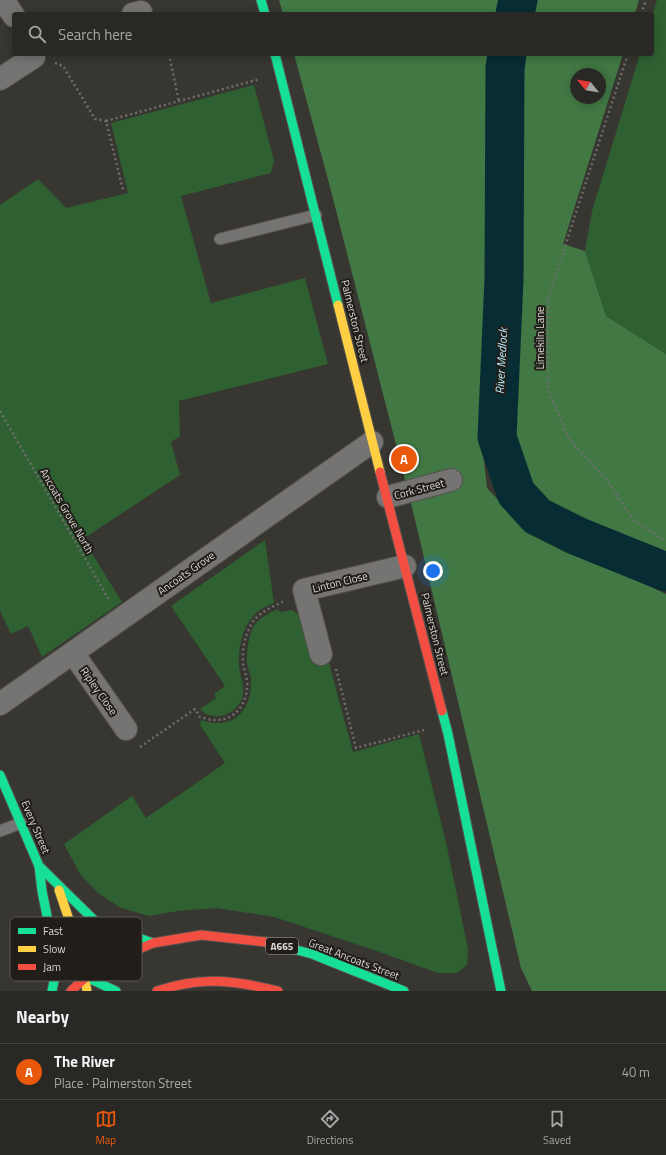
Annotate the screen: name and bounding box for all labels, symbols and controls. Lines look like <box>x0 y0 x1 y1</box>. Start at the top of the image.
search box <box>12 12 654 56</box>
icon: search <box>26 23 48 45</box>
text: Search here <box>58 23 132 46</box>
north arrow <box>570 68 606 104</box>
street label: Palmerston Street <box>337 278 373 364</box>
street label: Limekiln Lane <box>532 306 548 370</box>
water label: River Medlock <box>490 326 512 394</box>
pin: A <box>391 444 417 474</box>
street label: Ancoats Grove North <box>36 465 98 557</box>
street label: Cork Street <box>392 475 446 503</box>
street label: Ancoats Grove <box>154 547 218 599</box>
your location <box>423 561 443 581</box>
street label: Linton Close <box>311 567 370 597</box>
street label: Palmerston Street <box>417 591 453 677</box>
street label: Ripley Close <box>76 664 122 719</box>
street label: Every Street <box>18 798 54 856</box>
legend <box>10 917 142 981</box>
text: Fast <box>43 923 63 939</box>
street label: Great Ancoats Street <box>306 934 402 984</box>
road number: A665 <box>266 938 298 954</box>
text: Slow <box>43 941 66 957</box>
text: Jam <box>43 959 61 975</box>
text: Nearby <box>16 1004 69 1030</box>
text: The River <box>54 1050 115 1073</box>
text: A <box>25 1062 33 1082</box>
text: 40 m <box>622 1062 650 1082</box>
text: Place · Palmerston Street <box>54 1073 192 1093</box>
tab: Map <box>95 1108 117 1148</box>
tab: Directions <box>307 1108 353 1148</box>
tab: Saved <box>543 1108 571 1148</box>

